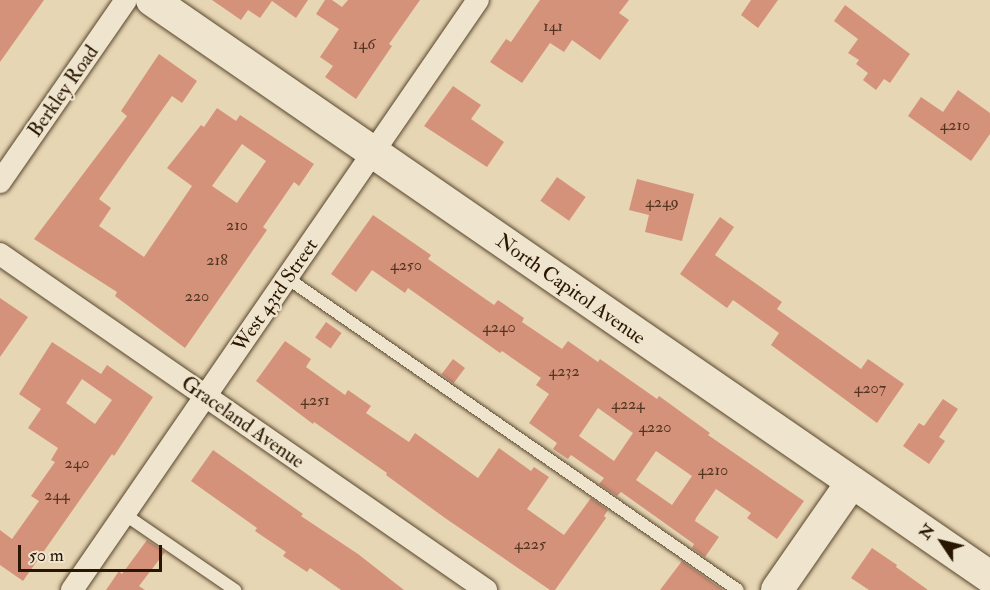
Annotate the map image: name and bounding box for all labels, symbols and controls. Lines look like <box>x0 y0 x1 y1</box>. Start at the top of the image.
house number: 141 <box>543 16 563 36</box>
house number: 146 <box>353 34 375 54</box>
street label: Berkley Road <box>23 40 103 142</box>
house number: 4210 <box>940 115 970 135</box>
house number: 4249 <box>645 192 679 212</box>
house number: 210 <box>226 215 248 235</box>
street label: North Capitol Avenue <box>492 228 650 350</box>
street label: West 43rd Street <box>227 234 323 356</box>
house number: 218 <box>206 250 228 270</box>
house number: 4250 <box>390 255 422 275</box>
house number: 220 <box>185 286 209 306</box>
house number: 4240 <box>482 317 516 337</box>
house number: 4232 <box>549 361 579 381</box>
street label: Graceland Avenue <box>177 371 309 473</box>
house number: 4207 <box>854 378 886 398</box>
house number: 4251 <box>300 390 330 410</box>
house number: 4224 <box>611 394 645 414</box>
house number: 4220 <box>638 417 672 437</box>
house number: 240 <box>65 453 89 473</box>
house number: 4210 <box>698 460 728 480</box>
house number: 244 <box>44 485 70 505</box>
north arrow <box>912 512 972 572</box>
text: N <box>915 520 940 543</box>
scale bar <box>21 533 165 571</box>
house number: 4225 <box>514 534 546 554</box>
text: 50 m <box>29 544 64 567</box>

